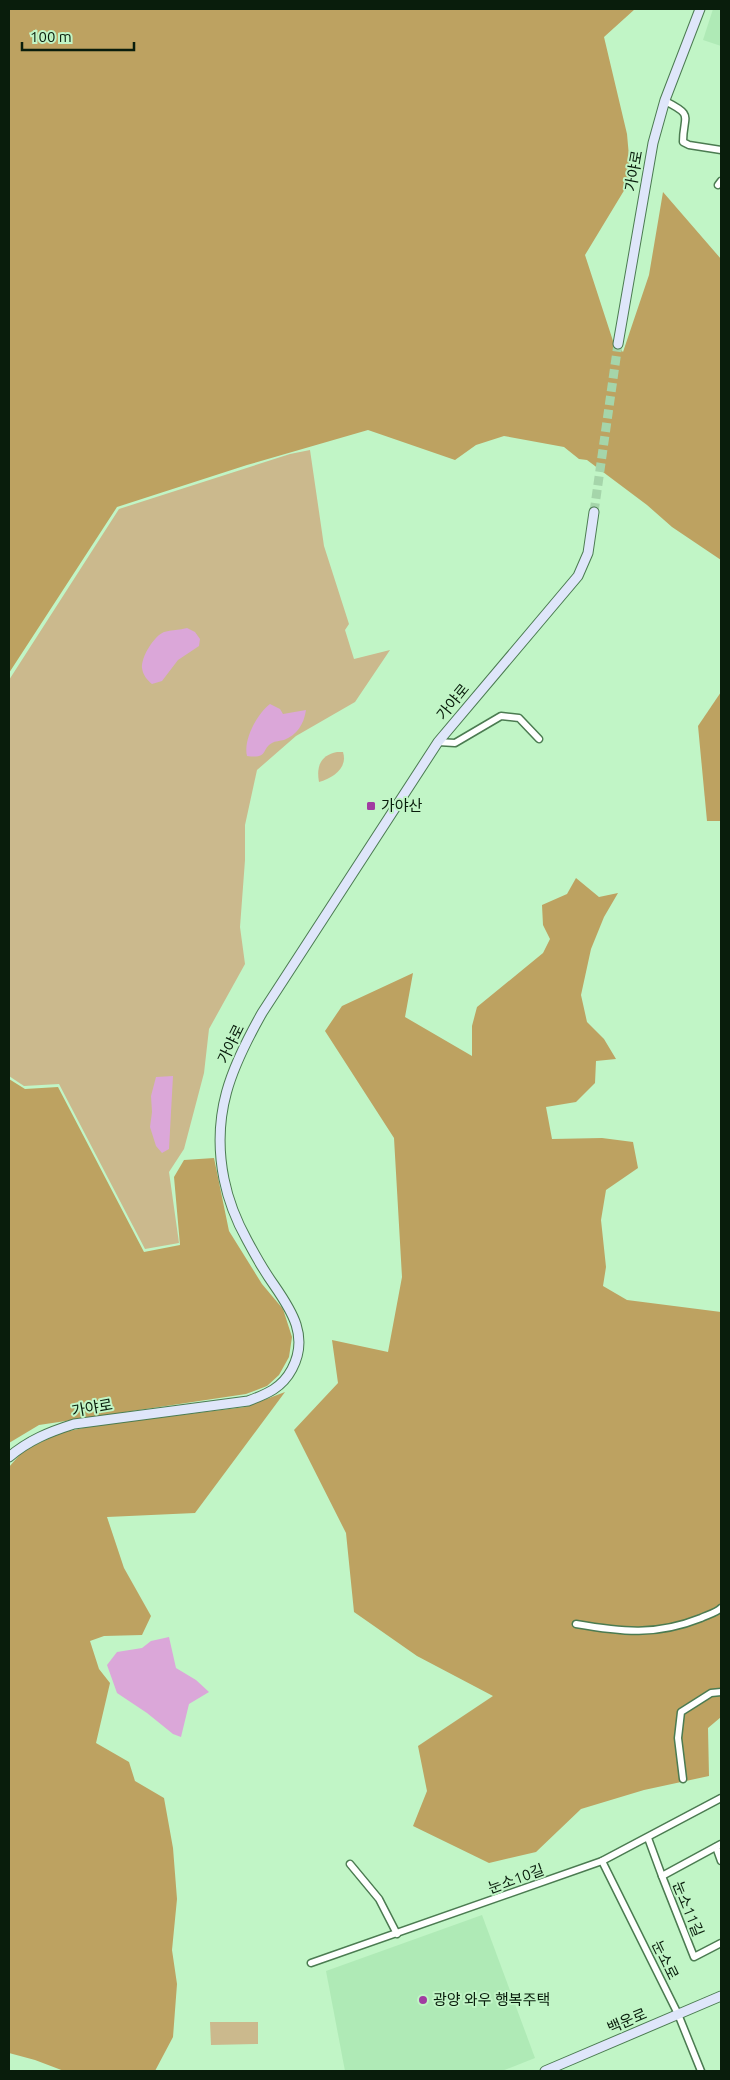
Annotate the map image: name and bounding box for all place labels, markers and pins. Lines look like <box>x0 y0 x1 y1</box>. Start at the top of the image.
place label: 가야산 <box>381 797 423 814</box>
marker: 가야산 <box>365 800 377 812</box>
place label: 광양 와우 행복주택 <box>433 1991 550 2008</box>
marker: 광양 와우 행복주택 <box>417 1994 429 2006</box>

